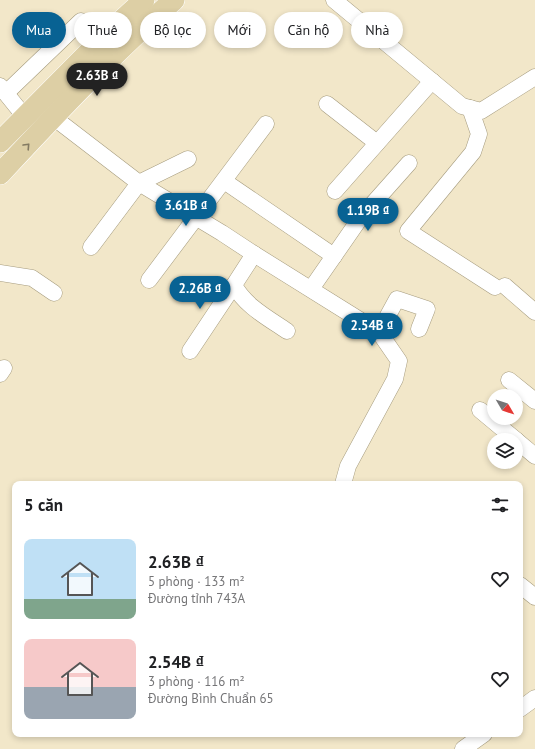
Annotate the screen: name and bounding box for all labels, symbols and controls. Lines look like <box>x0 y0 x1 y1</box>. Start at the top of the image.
chip: Mua <box>12 12 66 48</box>
chip: Thuê <box>74 12 132 48</box>
chip: Bộ lọc <box>140 12 206 48</box>
chip: Mới <box>214 12 266 48</box>
chip: Căn hộ <box>274 12 343 48</box>
chip: Nhà <box>351 12 403 48</box>
pin: 2.63B ₫ <box>60 63 134 97</box>
text: 2.63B ₫ <box>76 67 118 84</box>
one-way arrow <box>22 143 29 151</box>
pin: 3.61B ₫ <box>149 193 223 227</box>
text: 3.61B ₫ <box>165 197 207 214</box>
pin: 1.19B ₫ <box>331 198 405 232</box>
text: 1.19B ₫ <box>347 202 389 219</box>
pin: 2.26B ₫ <box>163 276 237 310</box>
text: 2.26B ₫ <box>179 280 221 297</box>
pin: 2.54B ₫ <box>335 313 409 347</box>
text: 2.54B ₫ <box>351 317 393 334</box>
north arrow <box>487 389 523 425</box>
map controls <box>487 389 523 469</box>
button: layers <box>487 433 523 469</box>
text: 5 căn <box>24 494 63 516</box>
icon: filters <box>489 494 511 516</box>
text: 2.63B ₫ <box>148 551 204 573</box>
icon: home <box>56 555 104 603</box>
icon: heart <box>489 568 511 590</box>
text: 5 phòng · 133 m² <box>148 573 245 590</box>
text: Đường tỉnh 743A <box>148 590 245 607</box>
text: 2.54B ₫ <box>148 651 204 673</box>
icon: home <box>56 655 104 703</box>
icon: heart <box>489 668 511 690</box>
text: 3 phòng · 116 m² <box>148 673 245 690</box>
text: Đường Bình Chuẩn 65 <box>148 690 274 707</box>

